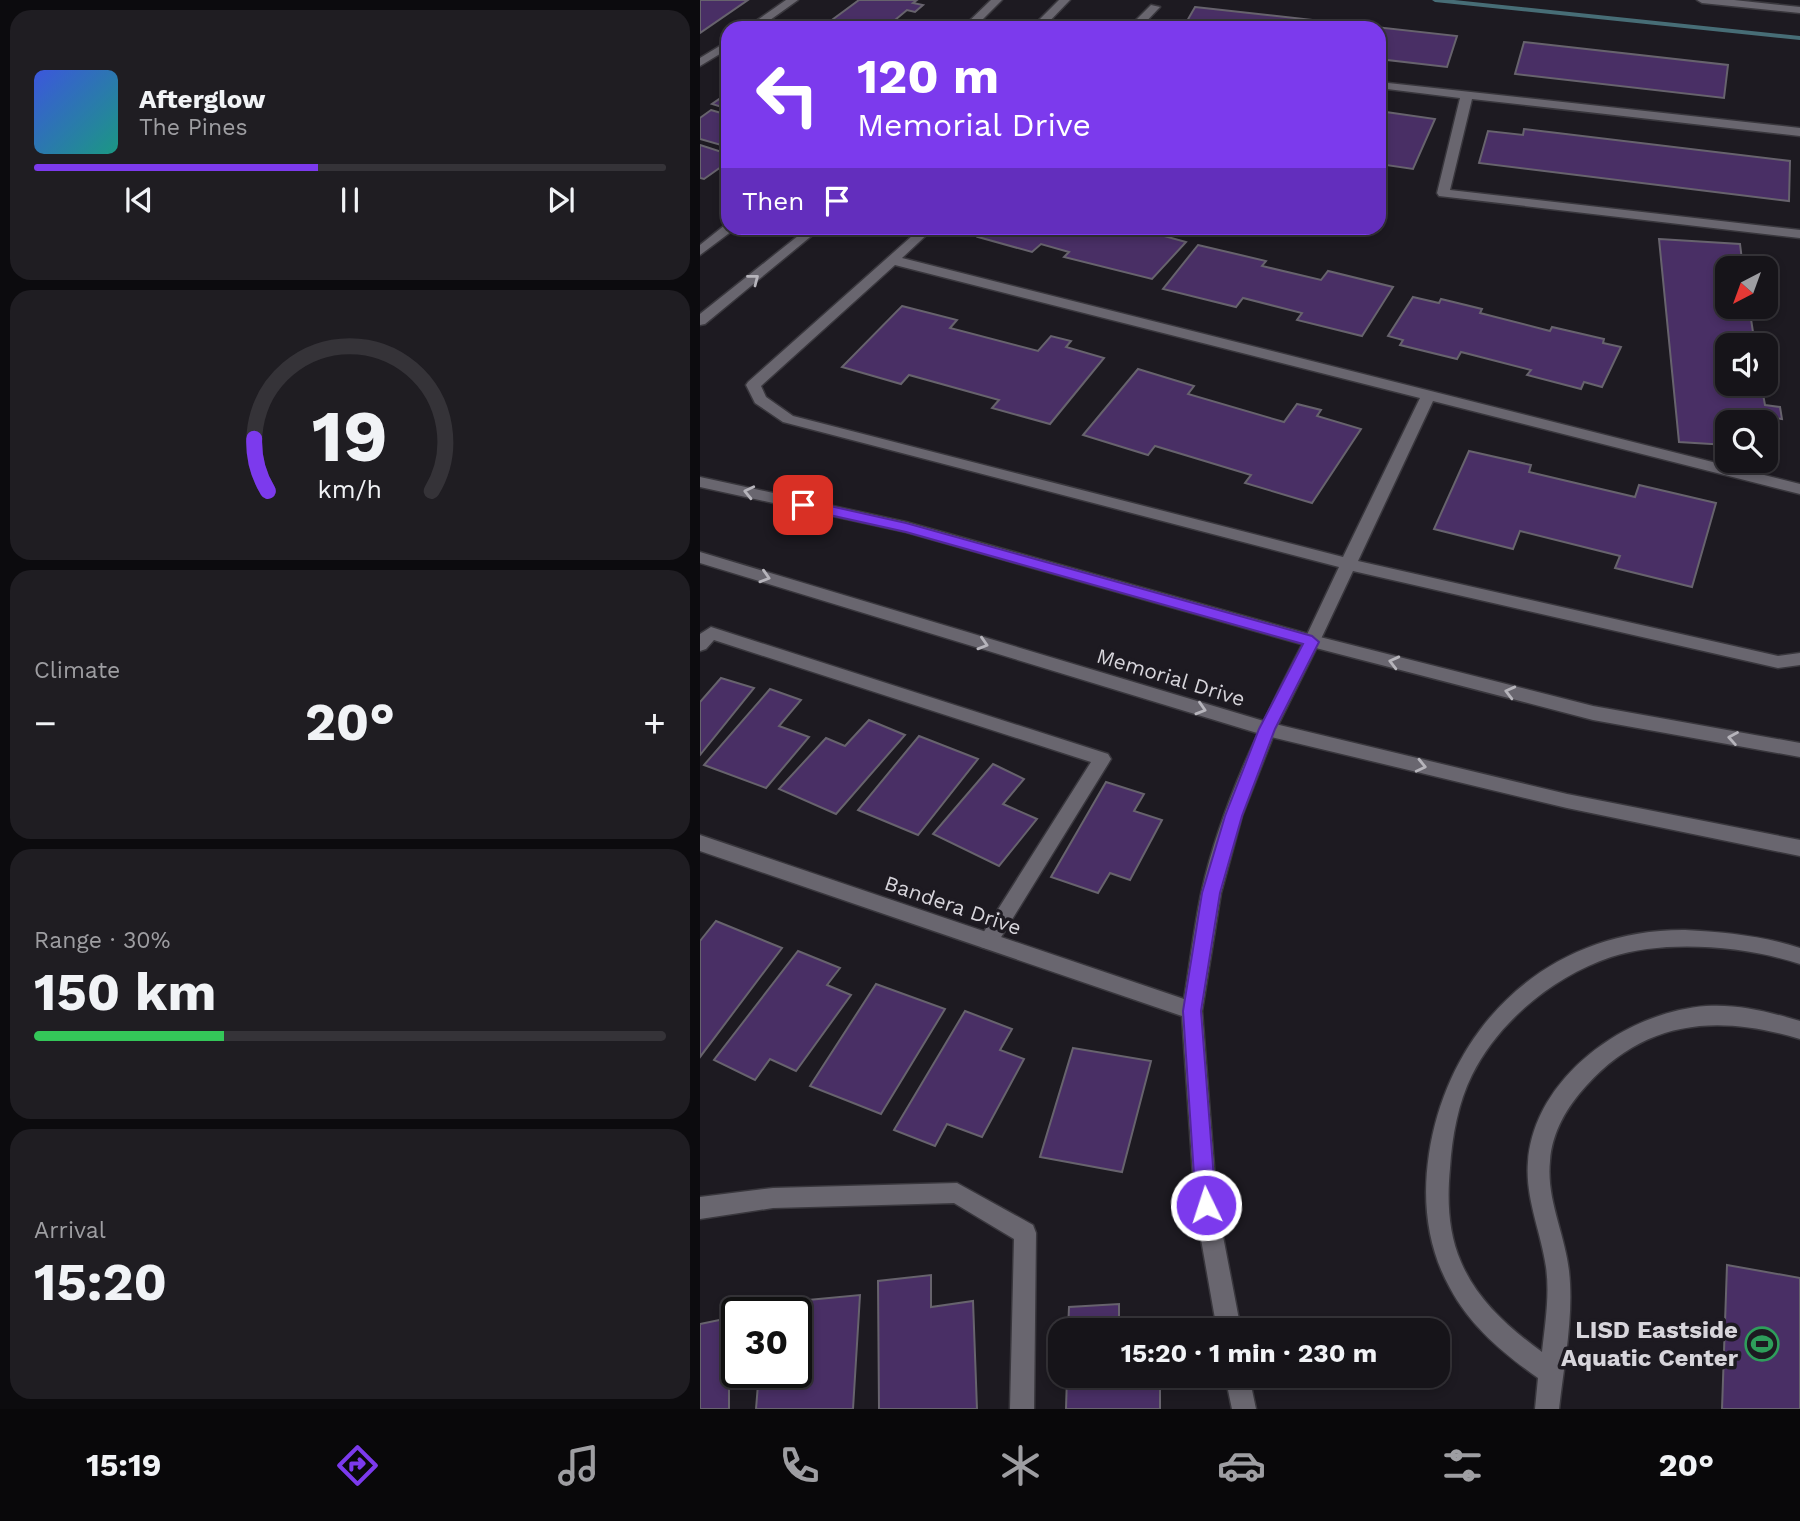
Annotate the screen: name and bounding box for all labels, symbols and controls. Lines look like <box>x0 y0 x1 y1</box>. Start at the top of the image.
text: 120 m <box>857 47 999 105</box>
icon: left <box>742 49 833 140</box>
text: Afterglow <box>139 84 265 114</box>
text: Memorial Drive <box>857 106 1091 144</box>
text: The Pines <box>139 114 248 141</box>
icon: previous <box>120 181 158 219</box>
icon: pause <box>331 181 369 219</box>
icon: next <box>542 181 580 219</box>
icon: arrive <box>818 182 856 220</box>
text: Then <box>742 186 804 216</box>
north arrow <box>1715 256 1778 318</box>
map controls <box>1715 256 1778 473</box>
one-way arrow <box>746 274 758 287</box>
button: sound <box>1715 333 1778 396</box>
text: 19 <box>312 393 388 479</box>
button: search <box>1715 410 1778 473</box>
text: km/h <box>318 474 382 503</box>
pin <box>773 475 833 535</box>
one-way arrow <box>743 486 755 501</box>
icon: arrive <box>784 486 822 524</box>
one-way arrow <box>759 569 771 584</box>
one-way arrow <box>977 635 989 650</box>
street label: Memorial Drive <box>1094 643 1248 711</box>
one-way arrow <box>1388 656 1400 671</box>
text: Climate <box>34 657 120 684</box>
one-way arrow <box>1504 686 1516 700</box>
text: 20° <box>305 692 395 753</box>
text: − <box>34 701 57 745</box>
text: + <box>643 701 666 745</box>
one-way arrow <box>1194 701 1206 716</box>
one-way arrow <box>1727 732 1739 747</box>
one-way arrow <box>1415 758 1427 772</box>
street label: Bandera Drive <box>881 870 1025 940</box>
text: Range · 30% <box>34 927 170 954</box>
text: 150 km <box>34 962 216 1023</box>
position arrow <box>1169 1168 1243 1242</box>
text: Arrival <box>34 1217 106 1244</box>
text: 15:20 <box>34 1252 167 1313</box>
speed limit sign: 30 <box>721 1297 812 1388</box>
place label: LISD Eastside Aquatic Center <box>1561 1316 1739 1372</box>
sports icon: LISD Eastside Aquatic Center <box>1743 1325 1781 1363</box>
text: 15:20 · 1 min · 230 m <box>1121 1338 1377 1368</box>
icon: directions <box>333 1441 382 1490</box>
icon: music <box>554 1441 603 1490</box>
icon: phone <box>775 1441 824 1490</box>
icon: climate <box>996 1441 1045 1490</box>
icon: car <box>1217 1441 1266 1490</box>
icon: filters <box>1438 1441 1487 1490</box>
text: 15:19 <box>86 1446 162 1484</box>
text: 20° <box>1658 1446 1714 1484</box>

